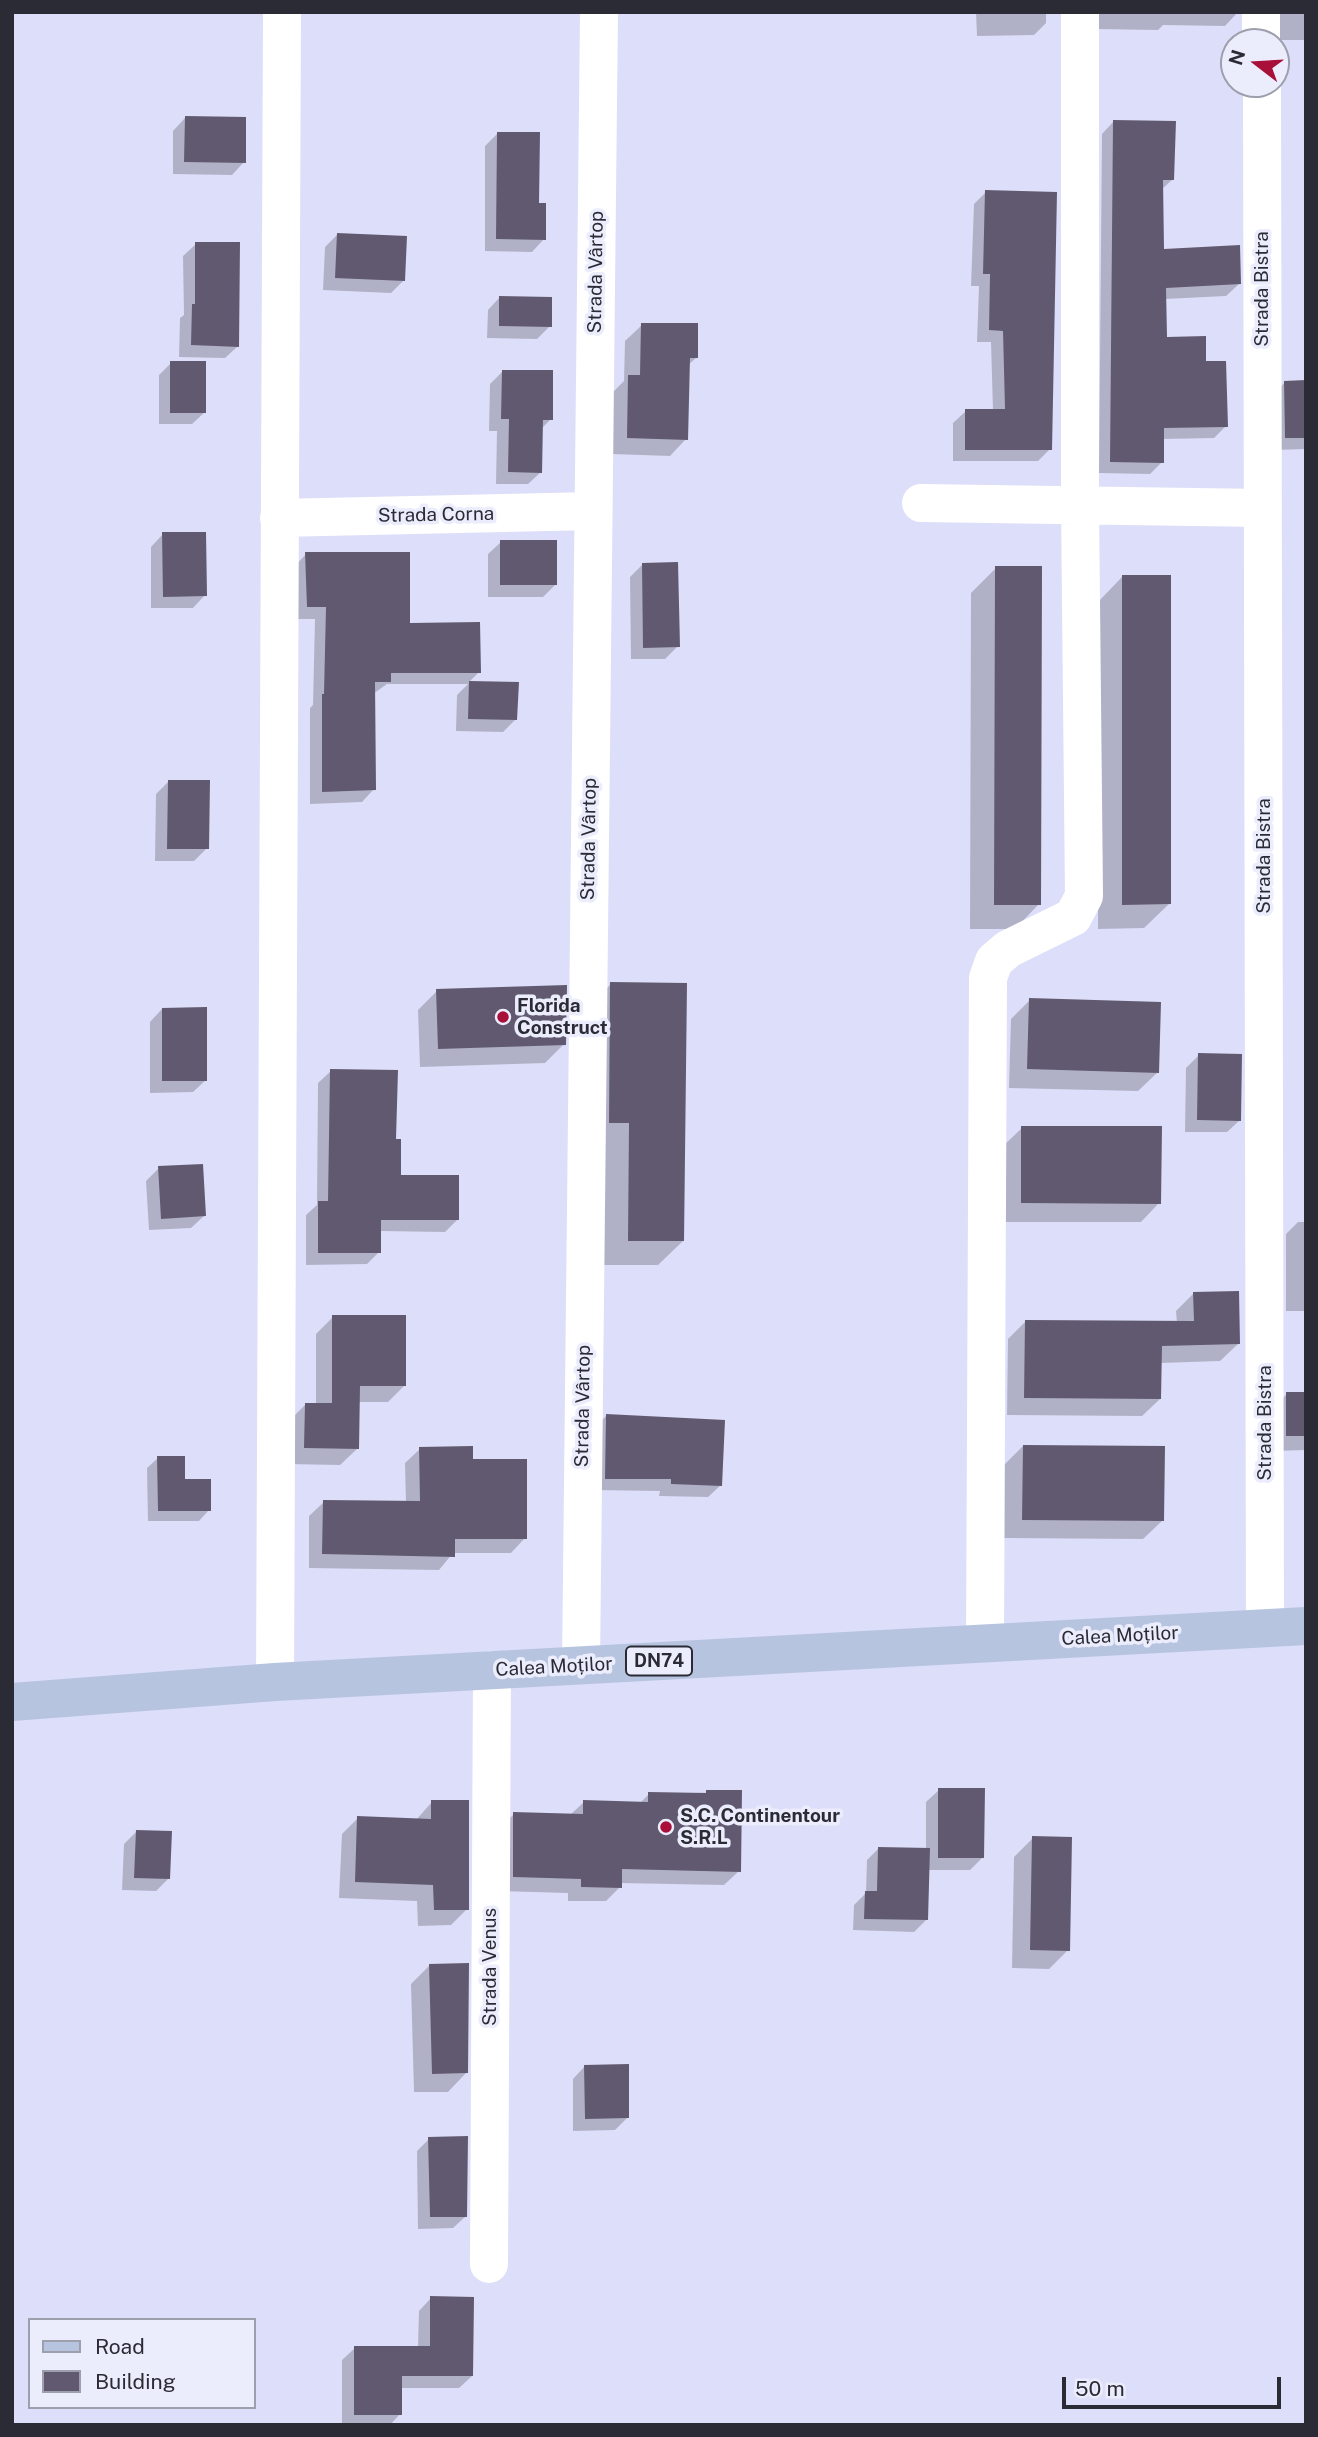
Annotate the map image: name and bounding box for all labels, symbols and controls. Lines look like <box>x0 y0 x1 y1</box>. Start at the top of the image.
north arrow <box>1220 28 1290 98</box>
text: N <box>1224 47 1250 68</box>
street label: Strada Vârtop <box>584 211 608 333</box>
street label: Strada Bistra <box>1251 231 1273 347</box>
street label: Strada Corna <box>378 503 494 527</box>
street label: Strada Vârtop <box>577 778 601 900</box>
street label: Strada Bistra <box>1253 798 1275 914</box>
place label: Florida Construct <box>517 995 608 1039</box>
marker: Florida Construct <box>495 1009 511 1025</box>
street label: Strada Vârtop <box>571 1345 595 1467</box>
street label: Strada Bistra <box>1254 1365 1276 1481</box>
street label: Calea Moților <box>1061 1622 1179 1650</box>
road number: DN74 <box>626 1646 692 1676</box>
street label: Calea Moților <box>495 1653 613 1681</box>
place label: S.C. Continentour S.R.L <box>680 1805 840 1849</box>
marker: S.C. Continentour S.R.L <box>658 1819 674 1835</box>
street label: Strada Venus <box>479 1908 501 2026</box>
legend <box>28 2318 256 2409</box>
text: Road <box>95 2334 145 2359</box>
scale bar <box>1066 2364 1285 2408</box>
text: Building <box>95 2369 176 2394</box>
text: 50 m <box>1075 2376 1125 2401</box>

